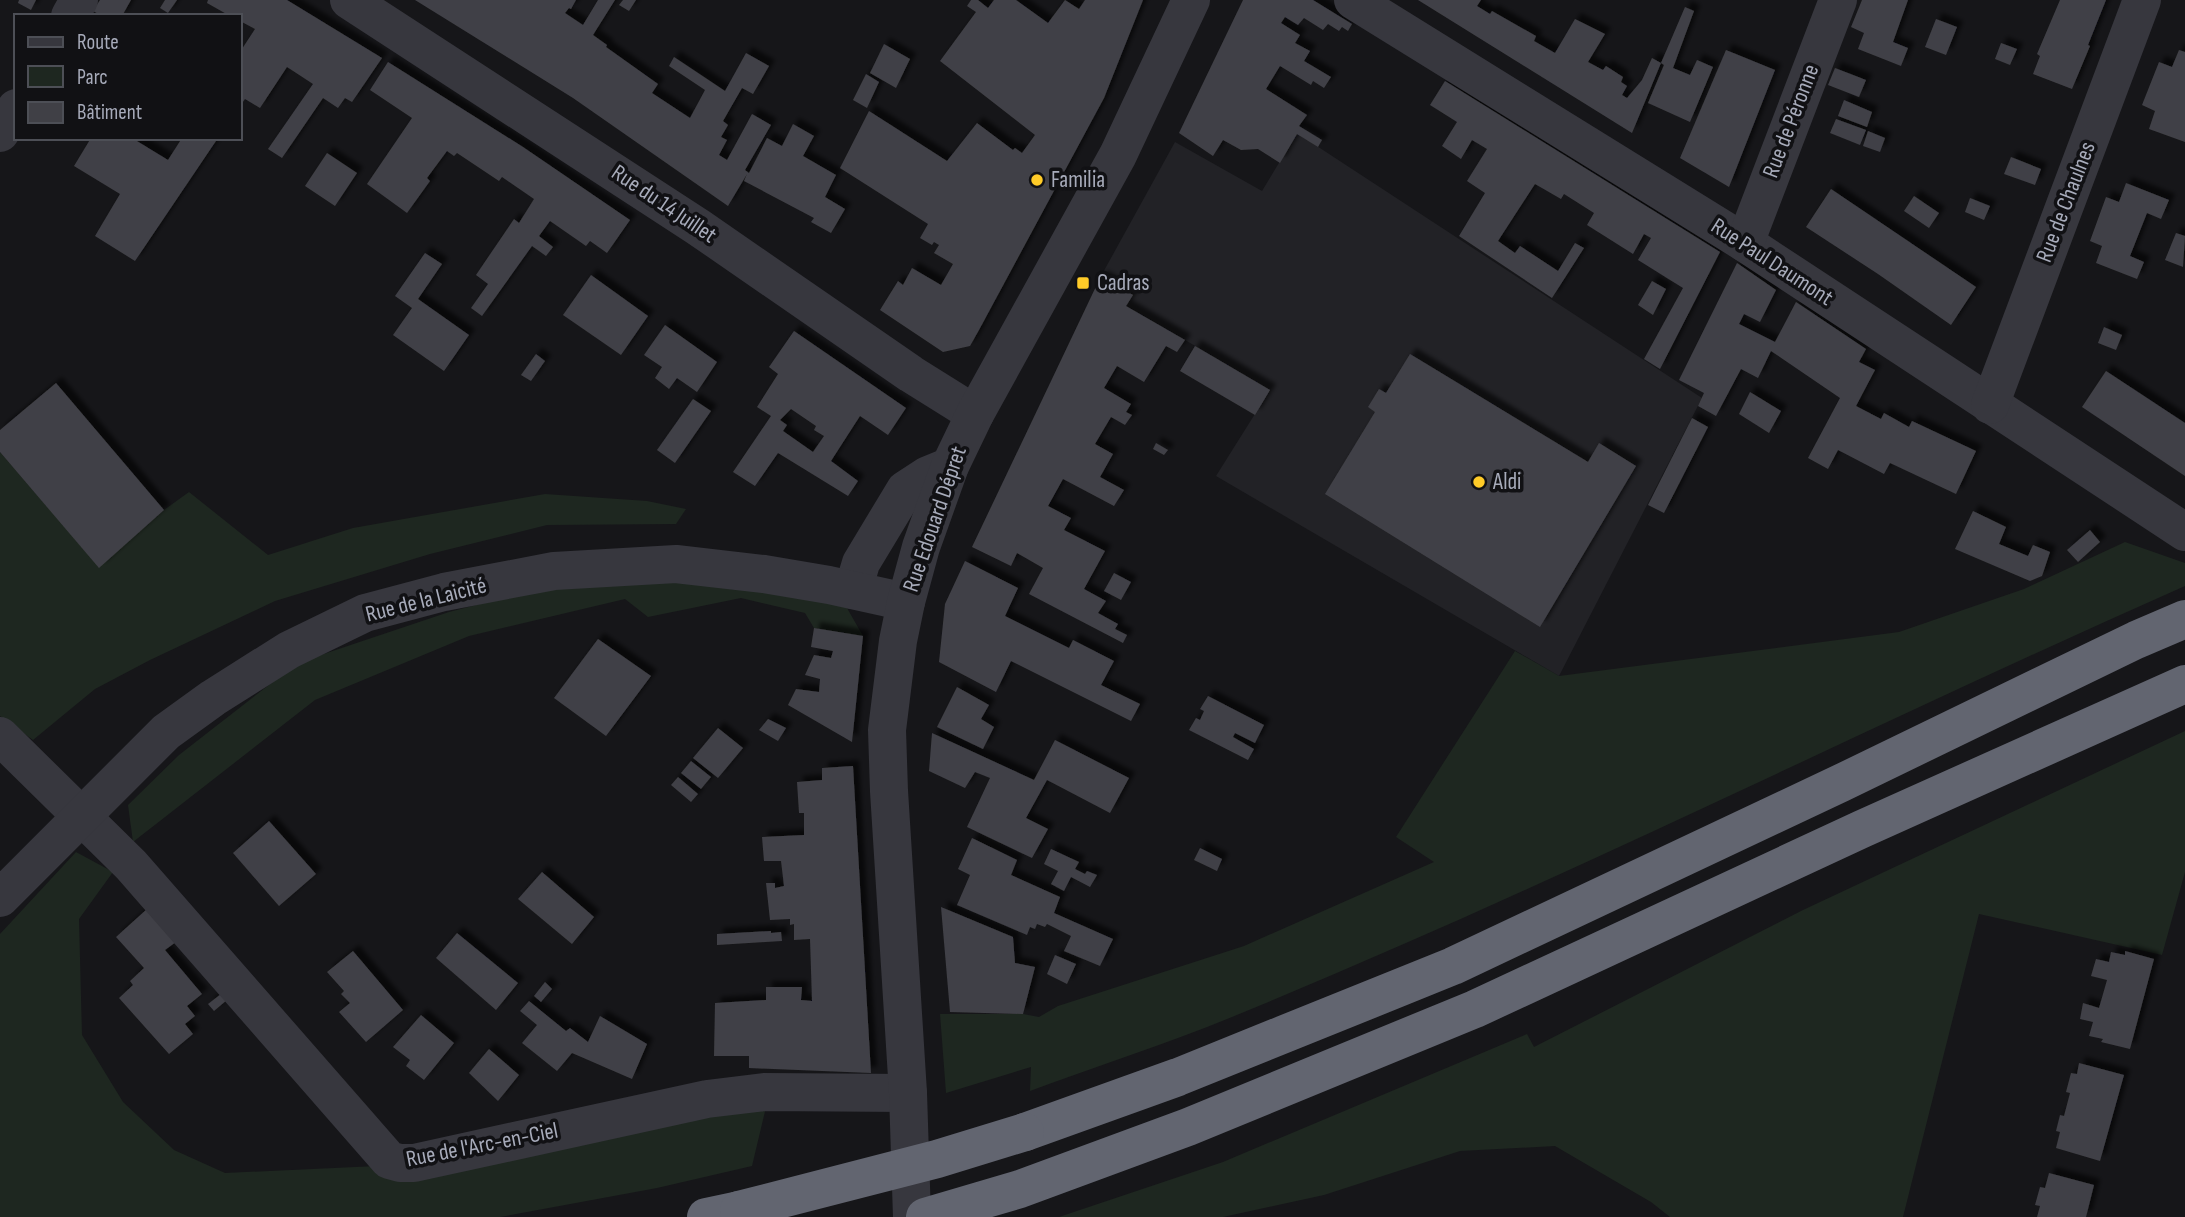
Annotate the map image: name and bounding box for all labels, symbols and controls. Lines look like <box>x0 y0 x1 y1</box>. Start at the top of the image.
legend <box>14 14 242 140</box>
text: Route <box>77 30 119 55</box>
street label: Rue de Péronne <box>1757 60 1825 182</box>
text: Parc <box>77 65 108 90</box>
text: Bâtiment <box>77 100 142 125</box>
street label: Rue de Chaulnes <box>2030 138 2102 266</box>
street label: Rue du 14 Juillet <box>606 159 722 249</box>
place label: Familia <box>1051 166 1105 194</box>
marker: Familia <box>1029 172 1045 188</box>
street label: Rue Paul Daumont <box>1706 212 1838 312</box>
place label: Cadras <box>1097 269 1150 297</box>
marker: Cadras <box>1075 275 1091 291</box>
street label: Rue Edouard Dépret <box>897 443 973 595</box>
place label: Aldi <box>1492 468 1521 496</box>
marker: Aldi <box>1471 474 1487 490</box>
street label: Rue de la Laicité <box>363 571 489 629</box>
street label: Rue de l'Arc-en-Ciel <box>404 1117 560 1173</box>

